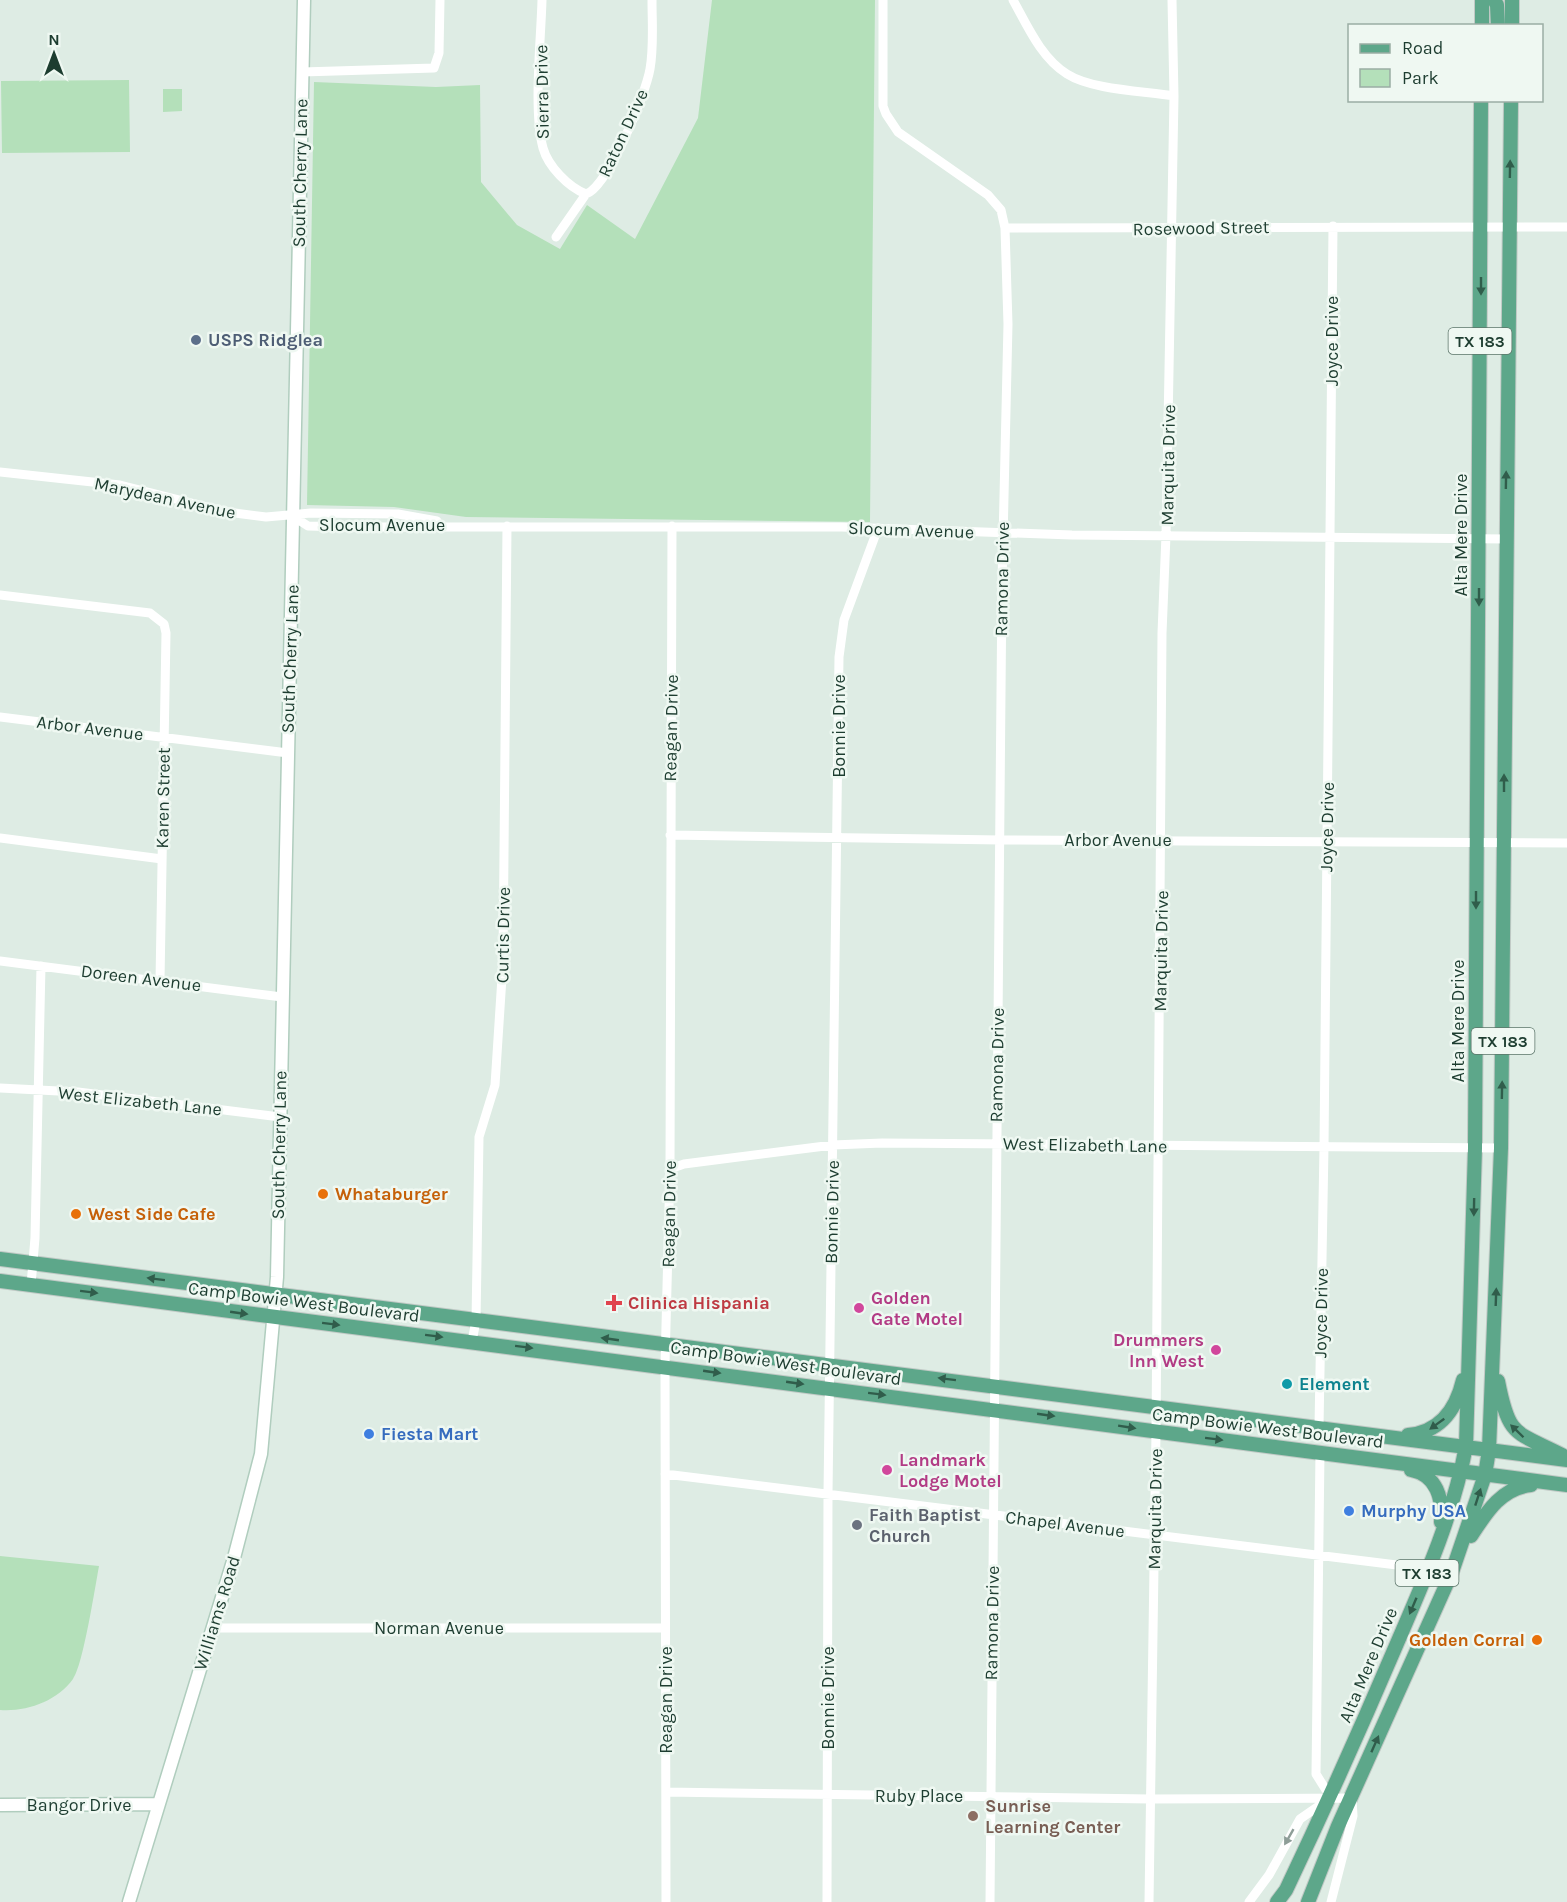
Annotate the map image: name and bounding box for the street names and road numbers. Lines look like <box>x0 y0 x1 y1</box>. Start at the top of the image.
street label: Sierra Drive <box>530 44 554 140</box>
street label: Raton Drive <box>593 85 653 181</box>
street label: South Cherry Lane <box>288 98 312 248</box>
street label: Rosewood Street <box>1132 216 1270 240</box>
street label: Joyce Drive <box>1321 296 1343 386</box>
road number: TX 183 <box>1448 328 1512 354</box>
street label: Marquita Drive <box>1156 404 1180 526</box>
street label: Marydean Avenue <box>92 472 238 524</box>
street label: Alta Mere Drive <box>1450 474 1472 596</box>
street label: Slocum Avenue <box>319 514 445 536</box>
street label: Slocum Avenue <box>847 517 975 543</box>
street label: Ramona Drive <box>990 521 1014 637</box>
street label: South Cherry Lane <box>276 584 304 734</box>
street label: Reagan Drive <box>659 674 683 782</box>
street label: Bonnie Drive <box>828 674 850 778</box>
street label: Arbor Avenue <box>35 711 145 745</box>
street label: Karen Street <box>151 747 175 849</box>
street label: Joyce Drive <box>1315 782 1339 872</box>
street label: Arbor Avenue <box>1064 829 1172 851</box>
street label: Curtis Drive <box>491 887 515 983</box>
street label: Marquita Drive <box>1149 890 1173 1012</box>
street label: Doreen Avenue <box>80 960 202 996</box>
street label: Alta Mere Drive <box>1447 960 1469 1082</box>
street label: Ramona Drive <box>985 1007 1009 1123</box>
road number: TX 183 <box>1472 1028 1534 1054</box>
street label: South Cherry Lane <box>267 1070 291 1220</box>
street label: West Elizabeth Lane <box>57 1081 223 1121</box>
street label: West Elizabeth Lane <box>1003 1133 1167 1157</box>
street label: Reagan Drive <box>657 1160 681 1268</box>
street label: Bonnie Drive <box>820 1160 844 1264</box>
street label: Joyce Drive <box>1309 1268 1333 1358</box>
street label: Camp Bowie West Boulevard <box>187 1277 421 1327</box>
street label: Camp Bowie West Boulevard <box>669 1336 903 1390</box>
street label: Camp Bowie West Boulevard <box>1151 1403 1385 1453</box>
street label: Marquita Drive <box>1143 1448 1167 1570</box>
street label: Chapel Avenue <box>1004 1506 1126 1542</box>
street label: Williams Road <box>189 1553 245 1673</box>
road number: TX 183 <box>1396 1560 1458 1586</box>
street label: Ramona Drive <box>980 1565 1004 1681</box>
street label: Alta Mere Drive <box>1334 1604 1402 1726</box>
street label: Norman Avenue <box>374 1617 504 1639</box>
street label: Reagan Drive <box>655 1646 677 1754</box>
street label: Bonnie Drive <box>817 1646 839 1750</box>
street label: Ruby Place <box>875 1785 963 1807</box>
street label: Bangor Drive <box>27 1794 131 1816</box>

